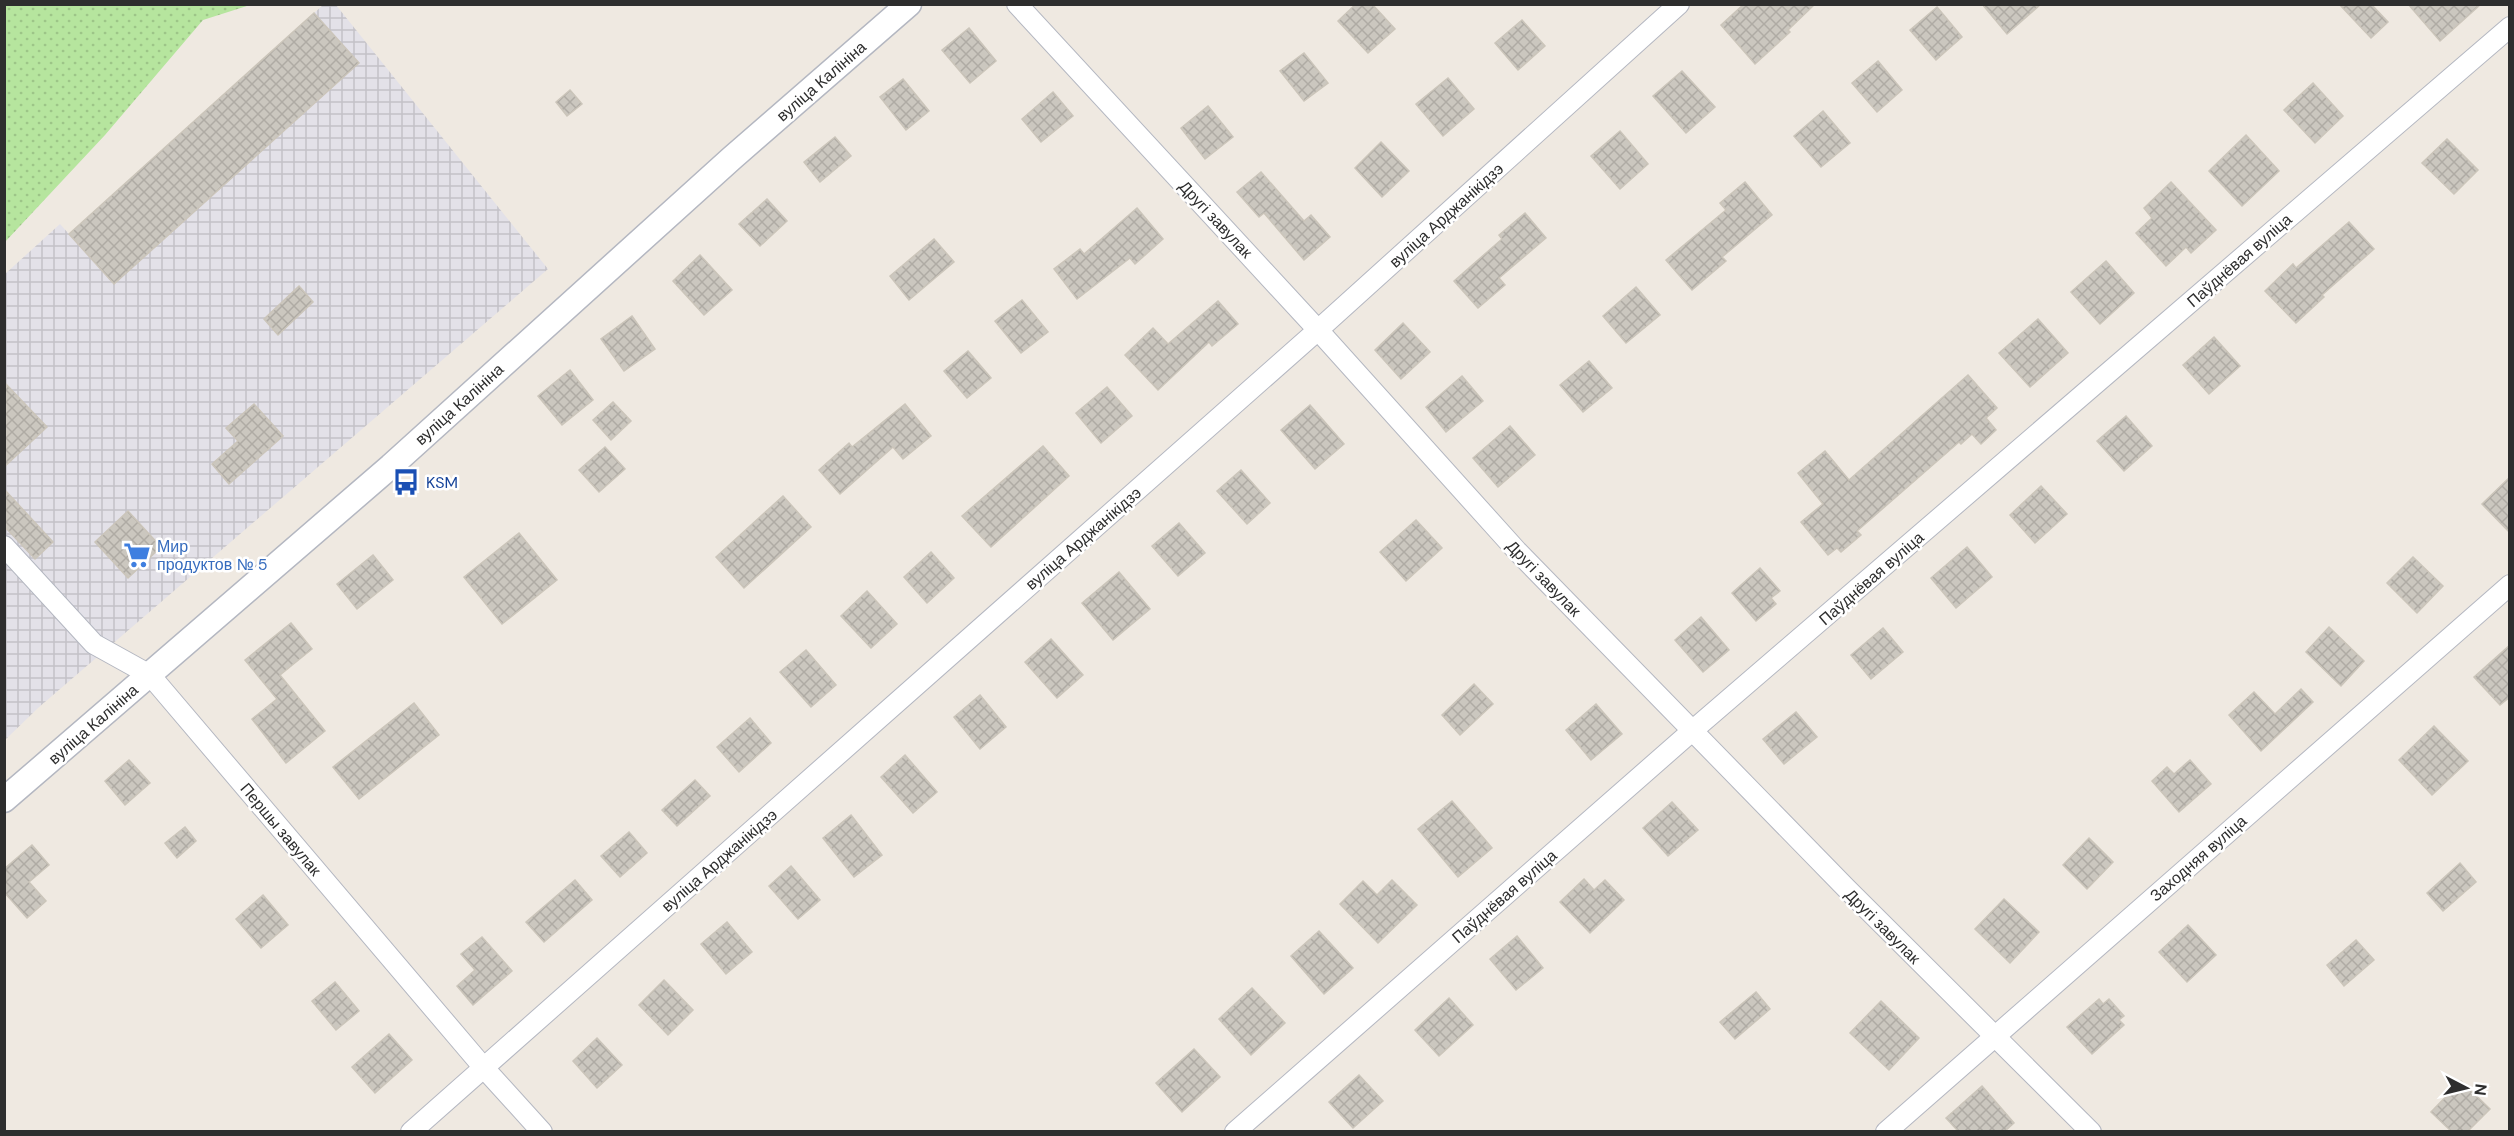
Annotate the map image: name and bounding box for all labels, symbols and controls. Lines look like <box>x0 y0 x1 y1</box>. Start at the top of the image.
street label: вуліца Калініна <box>772 37 871 126</box>
street label: вуліца Арджанікідзэ <box>1385 158 1508 272</box>
street label: Другі завулак <box>1174 176 1258 263</box>
street label: Паўднёвая вуліца <box>2182 209 2296 312</box>
street label: вуліца Калініна <box>411 359 508 450</box>
bus stop icon: KSM <box>391 467 421 497</box>
place label: KSM <box>426 472 458 493</box>
street label: вуліца Арджанікідзэ <box>1021 482 1146 595</box>
street label: Паўднёвая вуліца <box>1814 527 1928 630</box>
place label: Мир продуктов № 5 <box>157 536 268 575</box>
street label: Другі завулак <box>1502 536 1586 622</box>
supermarket icon: Мир продуктов № 5 <box>122 540 152 570</box>
street label: вуліца Калініна <box>44 680 143 769</box>
street label: Першы завулак <box>236 778 326 881</box>
street label: вуліца Арджанікідзэ <box>657 804 782 917</box>
street label: Заходняя вуліца <box>2146 811 2251 906</box>
street label: Паўднёвая вуліца <box>1447 845 1561 948</box>
street label: Другі завулак <box>1840 884 1926 969</box>
north arrow <box>2436 1058 2496 1118</box>
text: N <box>2469 1083 2492 1097</box>

